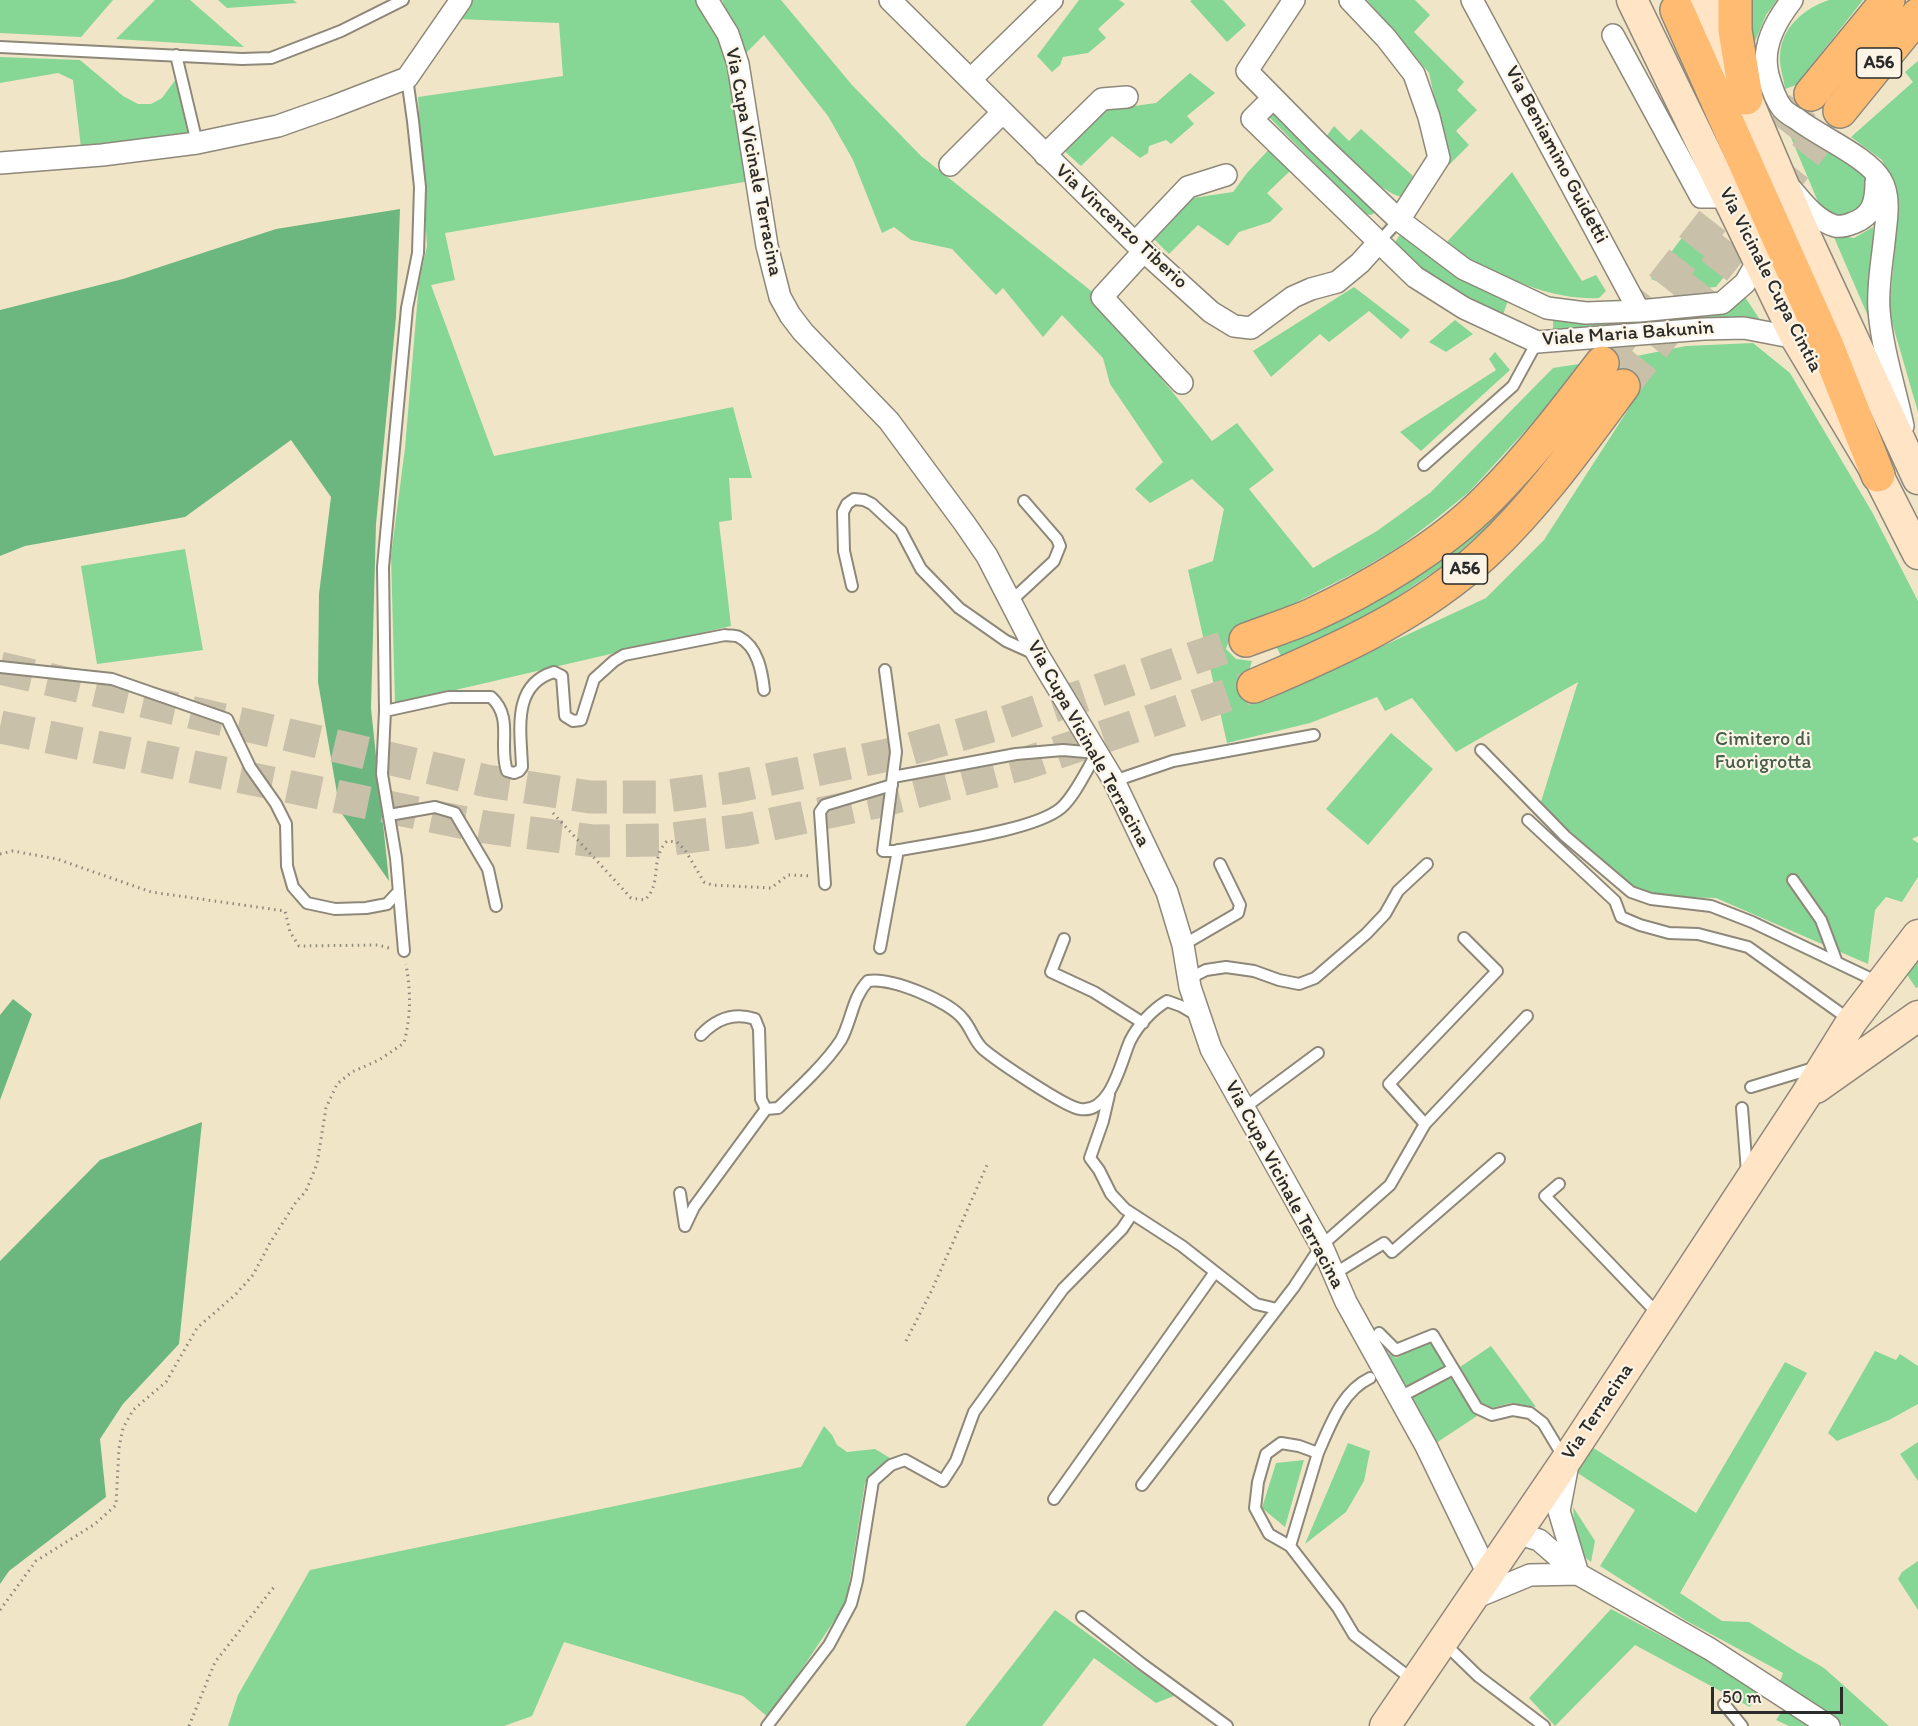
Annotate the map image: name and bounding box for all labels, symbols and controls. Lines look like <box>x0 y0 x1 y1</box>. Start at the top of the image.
street label: Via Cupa Vicinale Terracina <box>719 46 787 278</box>
road number: A56 <box>1856 48 1902 78</box>
street label: Via Beniamino Guidetti <box>1499 62 1613 248</box>
street label: Via Vincenzo Tiberio <box>1050 159 1192 295</box>
street label: Via Vicinale Cupa Cintia <box>1713 184 1827 376</box>
street label: Viale Maria Bakunin <box>1541 316 1715 352</box>
road number: A56 <box>1442 554 1488 584</box>
street label: Via Cupa Vicinale Terracina <box>1021 637 1155 851</box>
park label: Cimitero di Fuorigrotta <box>1715 728 1811 775</box>
street label: Via Cupa Vicinale Terracina <box>1219 1077 1349 1293</box>
street label: Via Terracina <box>1557 1359 1639 1465</box>
scale bar <box>1714 1675 1846 1713</box>
text: 50 m <box>1722 1686 1762 1708</box>

